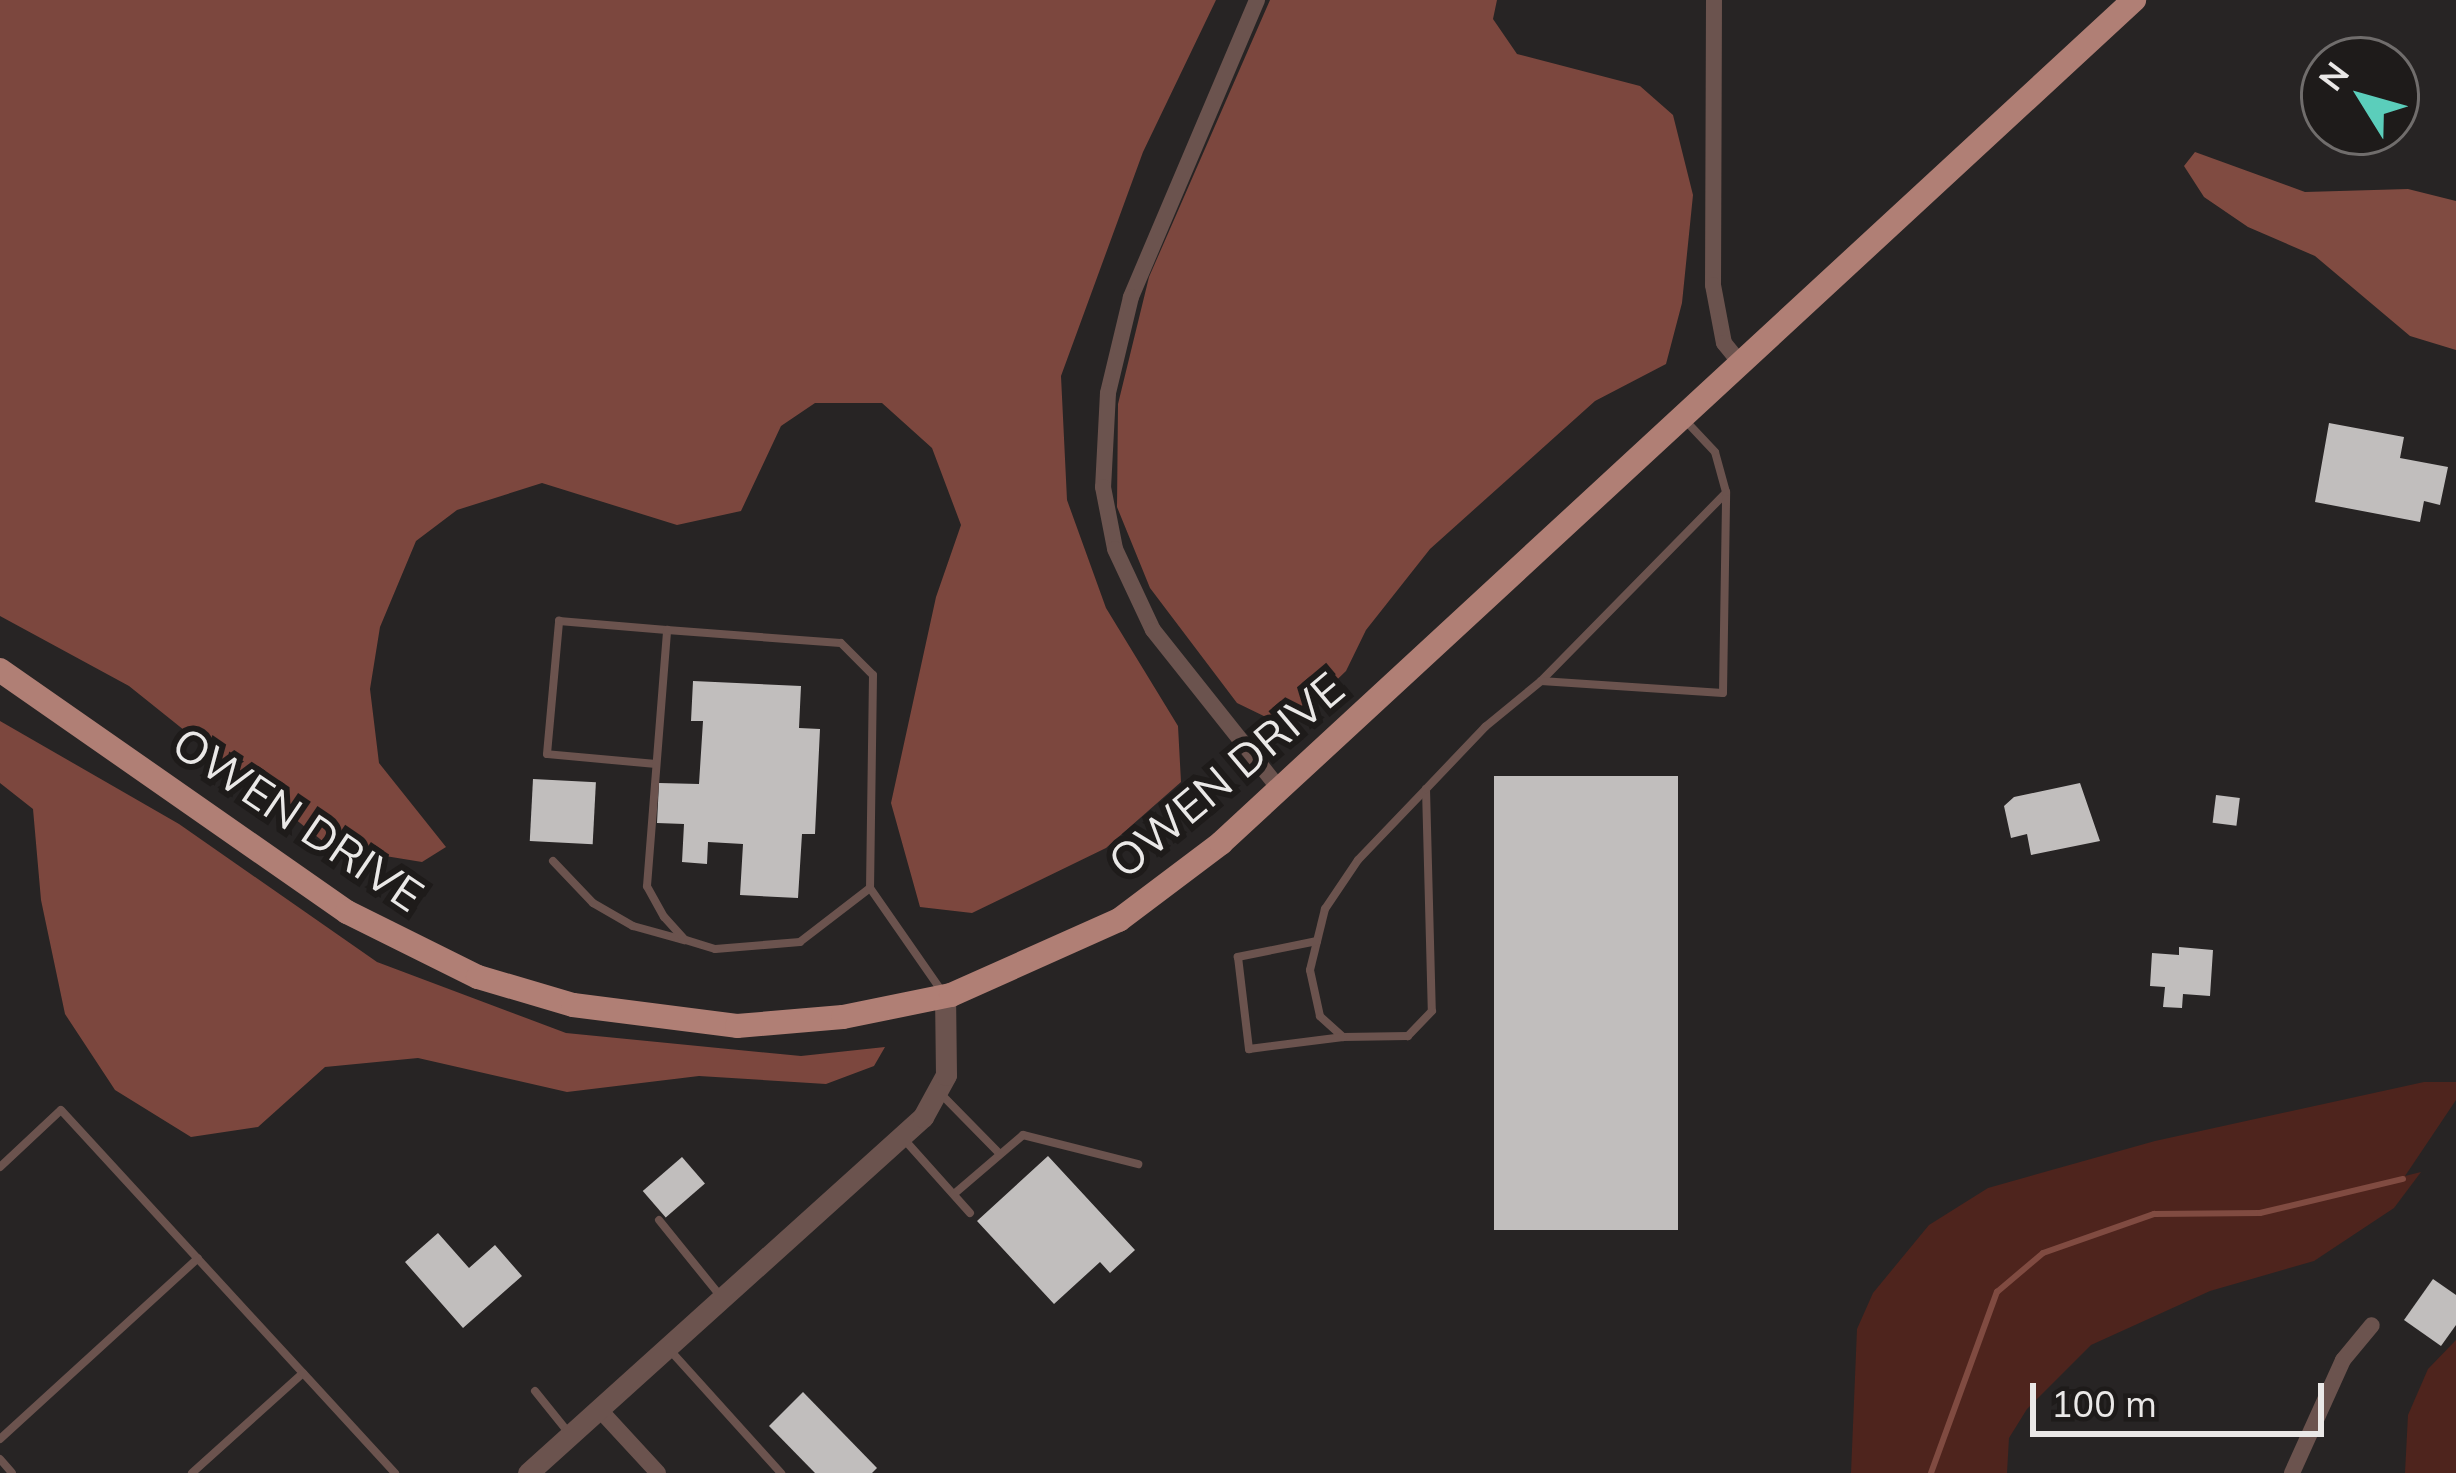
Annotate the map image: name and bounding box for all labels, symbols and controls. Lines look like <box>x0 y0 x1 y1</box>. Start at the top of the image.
north arrow <box>2300 36 2420 156</box>
text: N <box>2309 54 2357 98</box>
street label: OWEN DRIVE <box>1098 661 1354 889</box>
street label: OWEN DRIVE <box>163 715 433 923</box>
scale bar <box>2036 1359 2330 1433</box>
text: 100 m <box>2051 1381 2157 1426</box>

